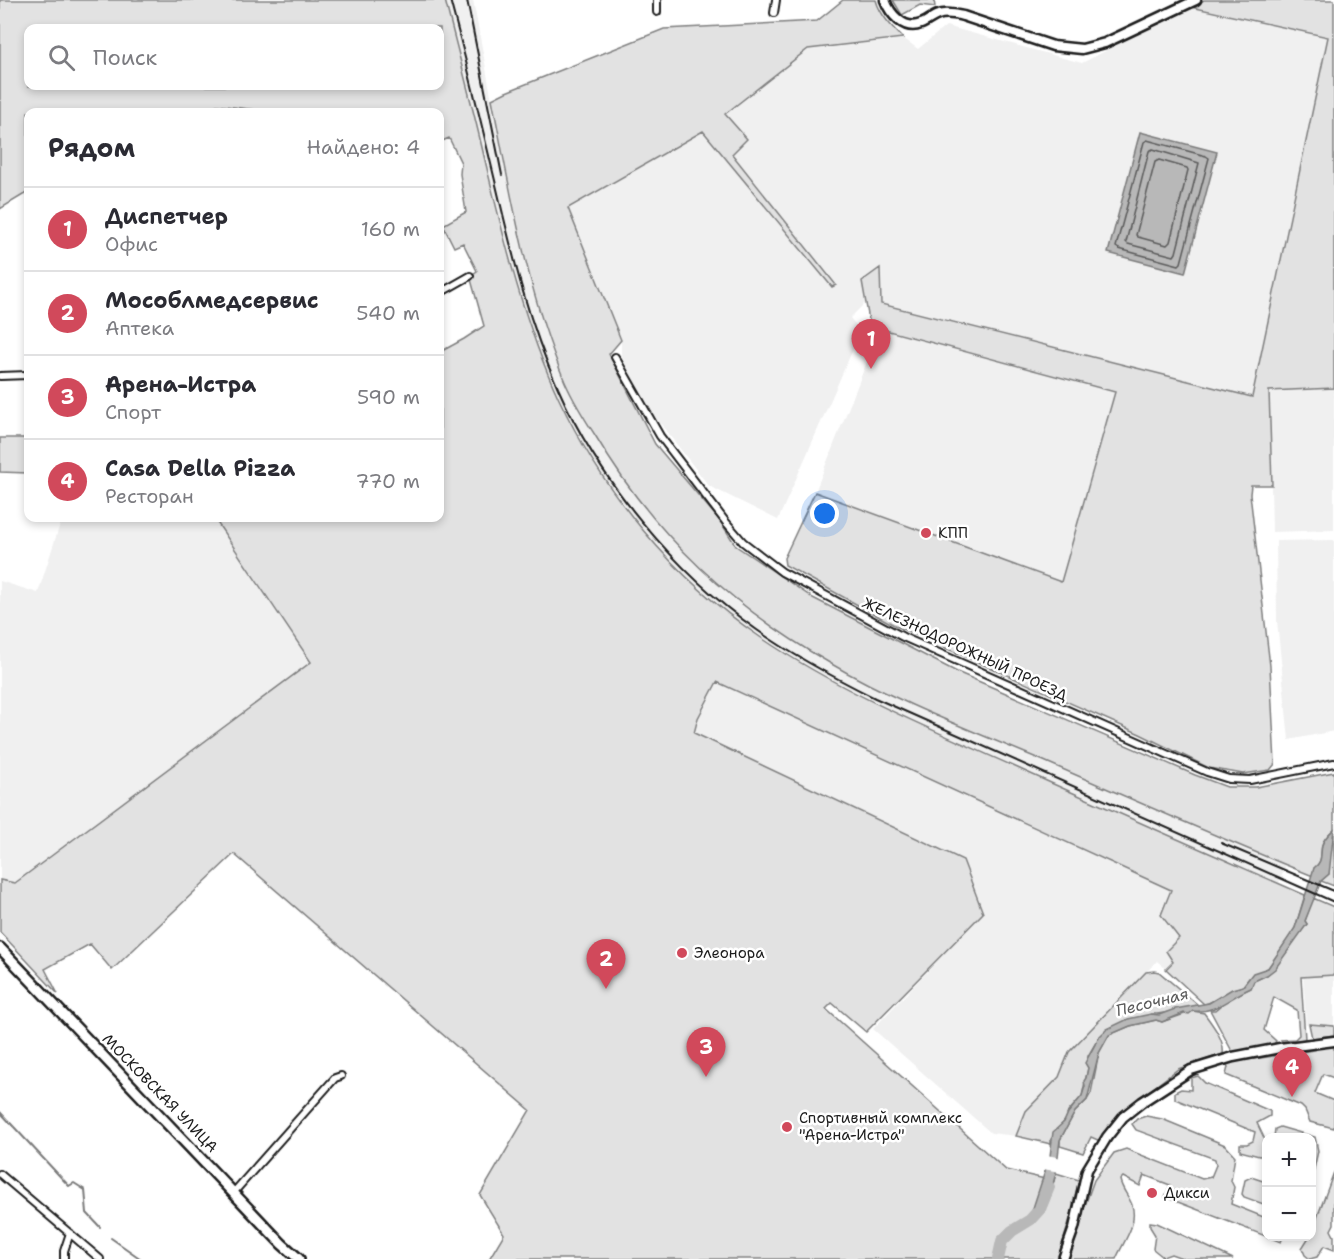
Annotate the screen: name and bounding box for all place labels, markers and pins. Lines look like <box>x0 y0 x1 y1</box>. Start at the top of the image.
pin: 1 <box>852 320 890 369</box>
place label: КПП <box>938 523 968 543</box>
marker: КПП <box>919 526 933 540</box>
pin: 2 <box>586 940 626 989</box>
place label: Элеонора <box>694 943 765 963</box>
marker: Элеонора <box>675 946 689 960</box>
pin: 3 <box>686 1028 726 1077</box>
pin: 4 <box>1272 1048 1312 1097</box>
place label: Спортивный комплекс "Арена-Истра" <box>799 1108 962 1145</box>
marker: Спортивный комплекс "Арена-Истра" <box>780 1120 794 1134</box>
place label: Дикси <box>1164 1183 1210 1203</box>
marker: Дикси <box>1145 1186 1159 1200</box>

